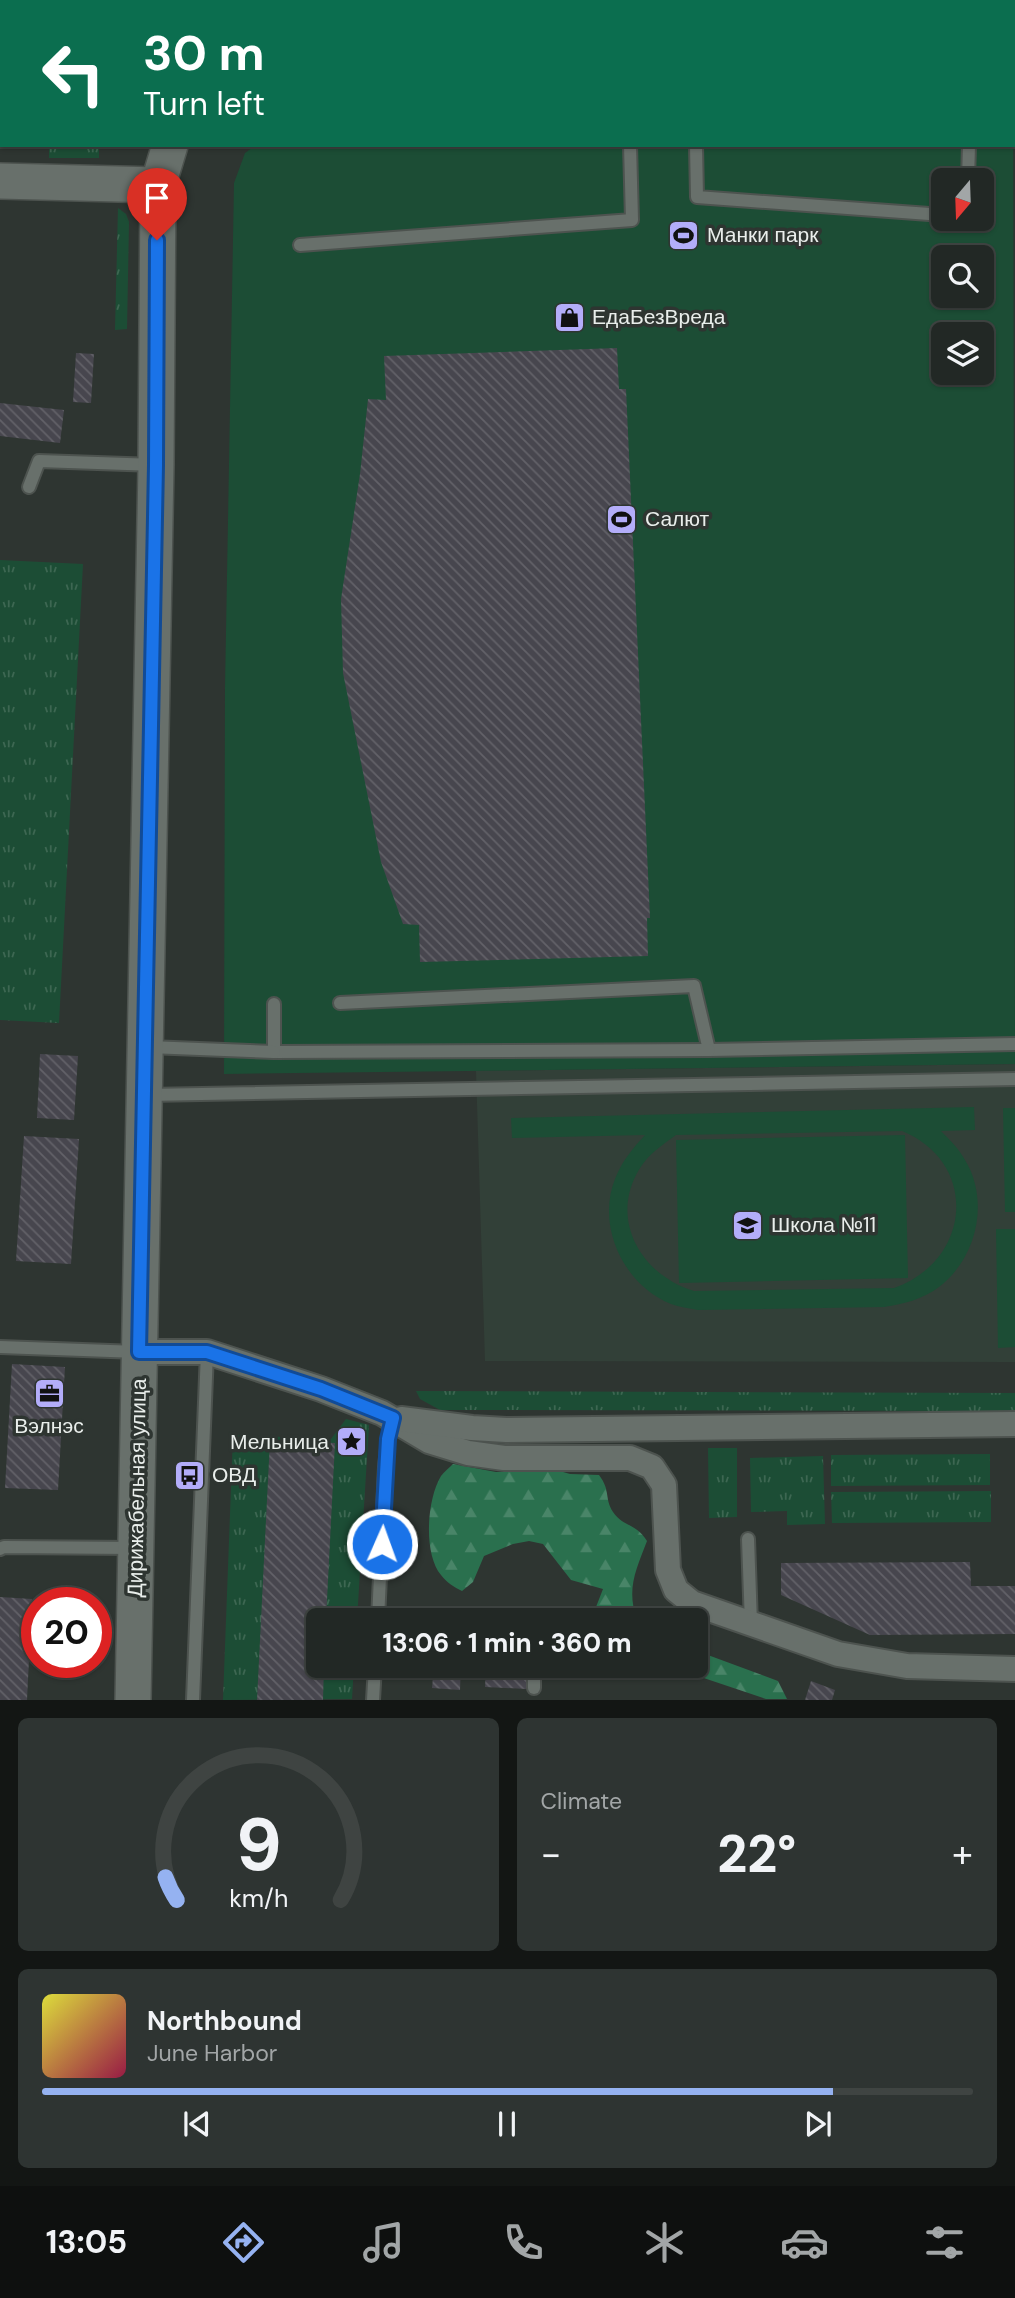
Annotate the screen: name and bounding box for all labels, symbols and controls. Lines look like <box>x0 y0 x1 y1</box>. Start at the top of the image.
text: 30 m <box>143 21 265 85</box>
icon: left <box>28 28 119 119</box>
text: Turn left <box>143 83 265 125</box>
pin <box>127 168 187 240</box>
north arrow <box>931 168 994 231</box>
map controls <box>931 168 994 385</box>
icon: arrive <box>138 179 176 217</box>
sports icon: Манки парк <box>667 218 701 252</box>
place label: Манки парк <box>707 221 819 249</box>
button: search <box>931 245 994 308</box>
shop icon: ЕдаБезВреда <box>552 300 586 334</box>
place label: ЕдаБезВреда <box>592 303 726 331</box>
button: layers <box>931 322 994 385</box>
sports icon: Салют <box>605 502 639 536</box>
place label: Салют <box>645 505 710 533</box>
school or university icon: Школа №11 <box>731 1208 765 1242</box>
place label: Школа №11 <box>771 1211 876 1239</box>
office icon: Вэлнэс <box>32 1377 66 1411</box>
street label: Дирижабельная улица <box>121 1378 153 1598</box>
place label: Вэлнэс <box>14 1412 84 1440</box>
place icon: Мельница <box>335 1425 369 1459</box>
place label: Мельница <box>230 1428 329 1456</box>
bus stop icon: ОВД <box>172 1458 206 1492</box>
place label: ОВД <box>212 1461 256 1489</box>
position arrow <box>345 1507 419 1581</box>
speed limit sign: 20 <box>21 1587 112 1678</box>
text: 13:06 · 1 min · 360 m <box>382 1626 632 1660</box>
text: Climate <box>541 1786 622 1816</box>
text: 9 <box>235 1799 281 1894</box>
text: 22° <box>717 1820 796 1888</box>
text: − <box>541 1829 561 1879</box>
text: + <box>952 1829 973 1879</box>
text: km/h <box>229 1882 288 1915</box>
text: Northbound <box>147 2004 302 2038</box>
text: June Harbor <box>147 2038 277 2068</box>
icon: previous <box>178 2105 216 2143</box>
icon: pause <box>488 2105 526 2143</box>
icon: next <box>799 2105 837 2143</box>
icon: directions <box>219 2218 268 2267</box>
icon: music <box>359 2218 408 2267</box>
icon: phone <box>499 2218 548 2267</box>
icon: climate <box>640 2218 689 2267</box>
icon: car <box>780 2218 829 2267</box>
icon: filters <box>920 2218 969 2267</box>
text: 13:05 <box>46 2221 127 2263</box>

